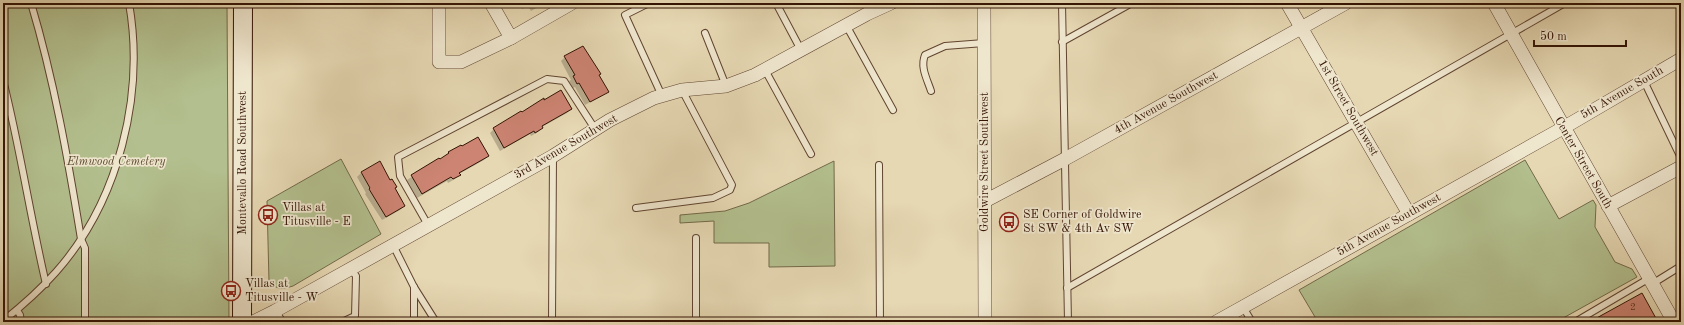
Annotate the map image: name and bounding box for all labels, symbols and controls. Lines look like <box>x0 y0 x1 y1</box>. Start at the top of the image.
scale bar <box>1534 22 1626 48</box>
text: 50 m <box>1540 30 1567 43</box>
street label: 1st Street Southwest <box>1316 58 1380 158</box>
street label: 5th Avenue South <box>1578 63 1666 121</box>
street label: 4th Avenue Southwest <box>1112 69 1220 137</box>
street label: Montevallo Road Southwest <box>237 91 249 235</box>
street label: Goldwire Street Southwest <box>979 92 991 232</box>
street label: 3rd Avenue Southwest <box>512 113 620 181</box>
street label: Center Street South <box>1552 115 1614 211</box>
park label: Elmwood Cemetery <box>66 156 166 168</box>
street label: 5th Avenue Southwest <box>1335 191 1443 259</box>
place label: Villas at Titusville - E <box>282 202 351 228</box>
bus stop icon: Villas at Titusville - E <box>257 204 279 226</box>
place label: SE Corner of Goldwire St SW & 4th Av SW <box>1023 209 1142 235</box>
bus stop icon: SE Corner of Goldwire St SW & 4th Av SW <box>998 211 1020 233</box>
place label: Villas at Titusville - W <box>245 278 318 304</box>
bus stop icon: Villas at Titusville - W <box>220 280 242 302</box>
house number: 2 <box>1630 302 1636 312</box>

